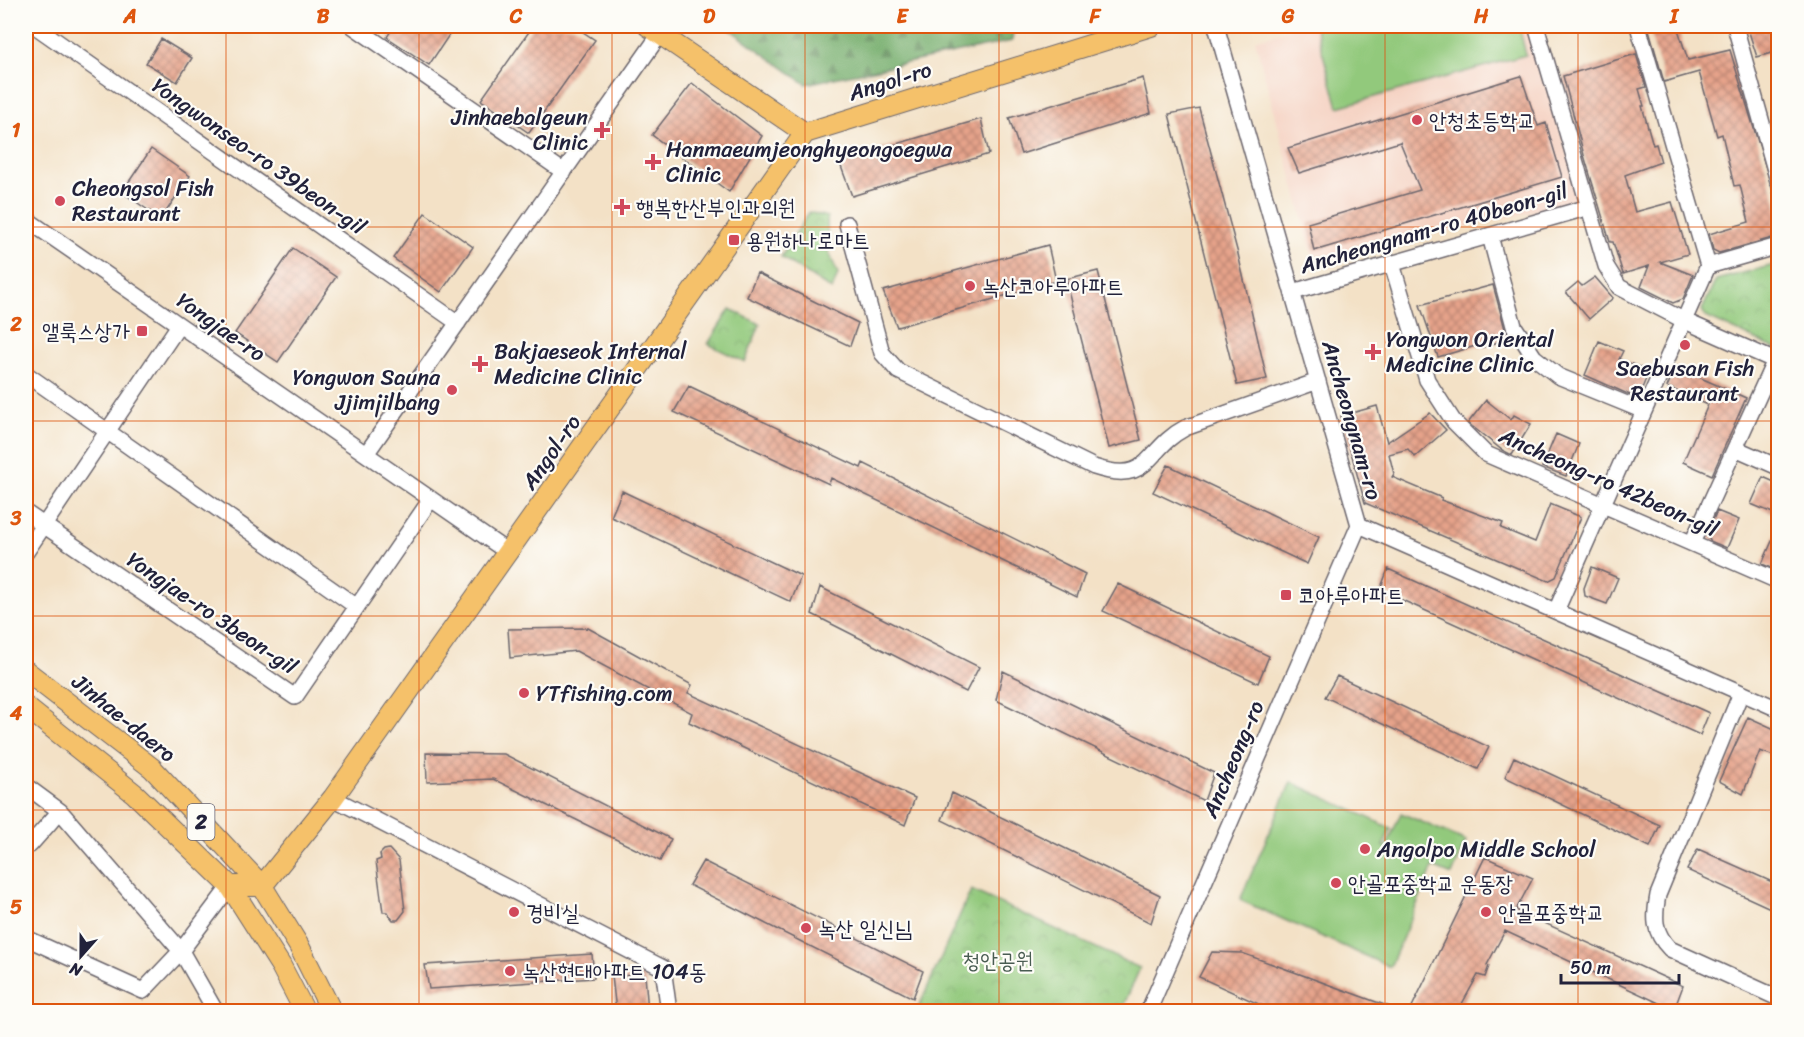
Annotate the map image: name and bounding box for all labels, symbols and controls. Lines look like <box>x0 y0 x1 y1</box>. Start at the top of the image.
text: A <box>122 0 137 34</box>
text: B <box>317 0 330 34</box>
text: C <box>509 0 523 34</box>
text: D <box>703 0 716 34</box>
text: E <box>896 0 909 34</box>
text: F <box>1089 0 1102 34</box>
text: G <box>1281 0 1295 34</box>
text: H <box>1473 0 1489 34</box>
text: I <box>1669 0 1680 34</box>
street label: Angol-ro <box>843 50 936 112</box>
street label: Yongwonseo-ro 39beon-gil <box>143 67 375 246</box>
place label: Jinhaebalgeun Clinic <box>450 98 588 162</box>
place label: 안청초등학교 <box>1429 101 1535 140</box>
text: 1 <box>12 113 21 148</box>
marker: 안청초등학교 <box>1410 113 1424 127</box>
marker: Jinhaebalgeun Clinic <box>593 121 611 139</box>
place label: Hanmaeumjeonghyeongoegwa Clinic <box>666 130 953 194</box>
marker: Hanmaeumjeonghyeongoegwa Clinic <box>644 153 662 171</box>
place label: Cheongsol Fish Restaurant <box>72 169 214 233</box>
street label: Ancheongnam-ro 40beon-gil <box>1294 171 1573 285</box>
place label: 행복한산부인과의원 <box>636 188 795 227</box>
marker: Cheongsol Fish Restaurant <box>53 194 67 208</box>
marker: 행복한산부인과의원 <box>613 198 631 216</box>
place label: 용원하나로마트 <box>746 221 870 260</box>
marker: 용원하나로마트 <box>727 233 741 247</box>
place label: 녹산코아루아파트 <box>982 267 1124 306</box>
marker: 녹산코아루아파트 <box>963 279 977 293</box>
street label: Yongjae-ro <box>168 282 274 372</box>
text: 2 <box>9 307 22 342</box>
place label: 앨룩스상가 <box>41 312 130 351</box>
place label: Yongwon Oriental Medicine Clinic <box>1386 320 1554 384</box>
marker: 앨룩스상가 <box>135 324 149 338</box>
place label: Bakjaeseok Internal Medicine Clinic <box>494 332 687 396</box>
street label: Ancheongnam-ro <box>1310 335 1393 504</box>
marker: Saebusan Fish Restaurant <box>1678 338 1692 352</box>
marker: Yongwon Oriental Medicine Clinic <box>1364 343 1382 361</box>
place label: Saebusan Fish Restaurant <box>1616 349 1754 413</box>
marker: Bakjaeseok Internal Medicine Clinic <box>471 355 489 373</box>
place label: Yongwon Sauna Jjimjilbang <box>293 358 441 422</box>
marker: Yongwon Sauna Jjimjilbang <box>445 383 459 397</box>
street label: Angol-ro <box>510 406 591 499</box>
street label: Ancheong-ro 42beon-gil <box>1492 416 1726 548</box>
text: 3 <box>10 501 22 536</box>
street label: Yongjae-ro 3beon-gil <box>118 541 306 685</box>
place label: 코아루아파트 <box>1298 576 1404 615</box>
marker: 코아루아파트 <box>1279 588 1293 602</box>
street label: Jinhae-daero <box>62 663 185 773</box>
place label: YTfishing.com <box>536 674 673 713</box>
marker: YTfishing.com <box>517 686 531 700</box>
street label: Ancheong-ro <box>1190 694 1275 825</box>
text: 4 <box>9 696 23 731</box>
road number: 2 <box>188 804 214 840</box>
place label: Angolpo Middle School <box>1376 830 1596 869</box>
marker: Angolpo Middle School <box>1358 842 1372 856</box>
place label: 안골포중학교 운동장 <box>1348 864 1513 903</box>
marker: 안골포중학교 운동장 <box>1329 876 1343 890</box>
text: 5 <box>10 890 22 925</box>
place label: 경비실 <box>526 893 579 932</box>
place label: 안골포중학교 <box>1498 893 1604 932</box>
marker: 경비실 <box>507 905 521 919</box>
marker: 안골포중학교 <box>1479 905 1493 919</box>
place label: 녹산 일신님 <box>818 909 912 948</box>
marker: 녹산 일신님 <box>799 921 813 935</box>
north arrow <box>51 926 111 986</box>
park label: 청안공원 <box>963 941 1033 980</box>
scale bar <box>1561 947 1680 985</box>
place label: 녹산현대아파트 104동 <box>522 952 706 991</box>
text: 50 m <box>1570 952 1611 984</box>
text: N <box>65 954 87 985</box>
marker: 녹산현대아파트 104동 <box>503 964 517 978</box>

